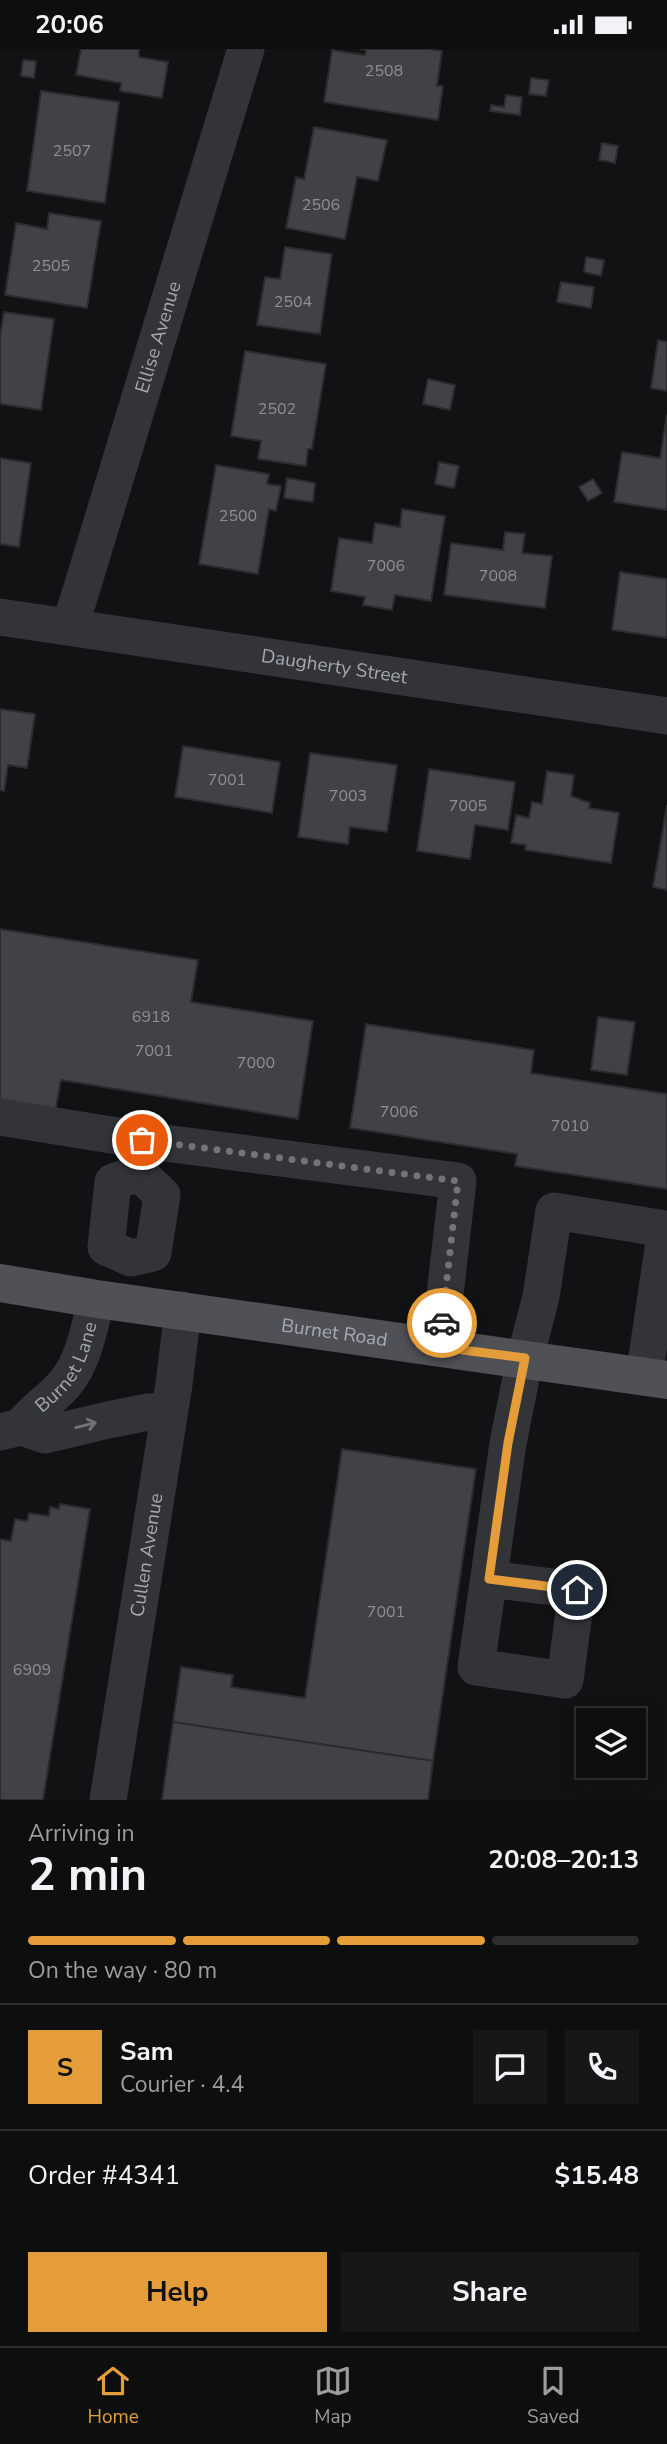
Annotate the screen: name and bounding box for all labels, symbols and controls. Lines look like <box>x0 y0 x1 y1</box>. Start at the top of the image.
text: 20:06 <box>35 7 104 42</box>
house number: 2508 <box>365 60 403 82</box>
house number: 2507 <box>53 140 91 162</box>
house number: 2506 <box>302 194 340 216</box>
house number: 2505 <box>32 255 70 277</box>
street label: Ellise Avenue <box>129 278 188 396</box>
house number: 2504 <box>274 291 313 313</box>
house number: 2502 <box>258 398 296 420</box>
house number: 2500 <box>219 505 257 527</box>
house number: 7006 <box>367 555 405 577</box>
house number: 7008 <box>479 565 517 587</box>
street label: Daugherty Street <box>259 643 410 690</box>
house number: 7001 <box>208 769 246 791</box>
house number: 7003 <box>329 785 367 807</box>
house number: 7005 <box>449 795 487 817</box>
house number: 6918 <box>132 1006 170 1028</box>
house number: 7001 <box>135 1040 173 1062</box>
house number: 7000 <box>237 1052 275 1074</box>
house number: 7006 <box>380 1101 418 1123</box>
pin <box>112 1110 172 1170</box>
house number: 7010 <box>551 1115 589 1137</box>
icon: bag <box>123 1121 161 1159</box>
courier <box>407 1288 477 1358</box>
icon: car <box>423 1304 461 1342</box>
street label: Burnet Road <box>279 1312 389 1353</box>
street label: Burnet Lane <box>30 1319 104 1419</box>
one-way arrow <box>75 1418 97 1431</box>
street label: Cullen Avenue <box>124 1491 169 1619</box>
pin <box>547 1560 607 1620</box>
icon: home <box>558 1571 596 1609</box>
house number: 7001 <box>367 1601 405 1623</box>
house number: 6909 <box>13 1659 51 1681</box>
map controls <box>576 1708 646 1778</box>
button: layers <box>576 1708 646 1778</box>
text: Arriving in <box>28 1818 135 1849</box>
text: 20:08–20:13 <box>488 1842 639 1877</box>
text: 2 min <box>28 1843 147 1906</box>
text: On the way · 80 m <box>28 1955 217 1986</box>
button: chat <box>473 2030 547 2104</box>
button: phone <box>565 2030 639 2104</box>
text: Sam <box>120 2034 173 2069</box>
text: S <box>57 2050 73 2085</box>
text: Courier · 4.4 <box>120 2069 244 2100</box>
text: Order #4341 <box>28 2158 180 2193</box>
text: $15.48 <box>555 2158 639 2193</box>
button: Help <box>28 2252 327 2332</box>
button: Share <box>341 2252 639 2332</box>
tab: Home <box>88 2362 139 2430</box>
tab: Map <box>314 2362 352 2430</box>
tab: Saved <box>527 2362 579 2430</box>

